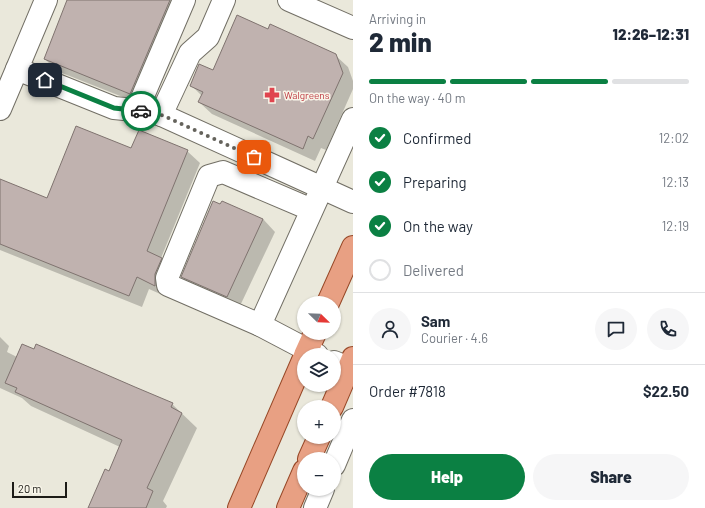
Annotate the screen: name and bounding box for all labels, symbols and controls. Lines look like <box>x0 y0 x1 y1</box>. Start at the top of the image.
text: Arriving in <box>369 11 426 27</box>
text: 12:26–12:31 <box>613 25 689 43</box>
text: 2 min <box>369 26 432 57</box>
pin <box>28 63 62 97</box>
icon: home <box>34 69 56 91</box>
pharmacy icon: Walgreens <box>263 86 281 104</box>
place label: Walgreens <box>284 89 330 101</box>
text: On the way · 40 m <box>369 90 465 106</box>
courier <box>121 91 161 131</box>
icon: car <box>130 100 152 122</box>
icon: check <box>369 127 391 149</box>
text: Confirmed <box>403 129 471 147</box>
text: 12:02 <box>659 130 689 146</box>
pin <box>237 140 271 174</box>
icon: bag <box>243 146 265 168</box>
icon: check <box>369 171 391 193</box>
text: Preparing <box>403 173 467 191</box>
text: 12:13 <box>662 174 689 190</box>
icon: check <box>369 215 391 237</box>
text: On the way <box>403 217 473 235</box>
text: 12:19 <box>662 218 689 234</box>
text: Delivered <box>403 261 464 279</box>
north arrow <box>297 296 341 340</box>
map controls <box>297 296 341 496</box>
button: person <box>369 308 411 350</box>
button: chat <box>595 308 637 350</box>
button: phone <box>647 308 689 350</box>
text: Sam <box>421 312 450 330</box>
text: Courier · 4.6 <box>421 330 488 346</box>
button: layers <box>297 348 341 392</box>
text: Order #7818 <box>369 382 446 400</box>
text: $22.50 <box>643 382 689 400</box>
button: + <box>297 400 341 444</box>
button: − <box>297 452 341 496</box>
button: Help <box>369 454 525 500</box>
button: Share <box>533 454 689 500</box>
scale bar <box>12 480 67 499</box>
text: 20 m <box>18 482 41 495</box>

